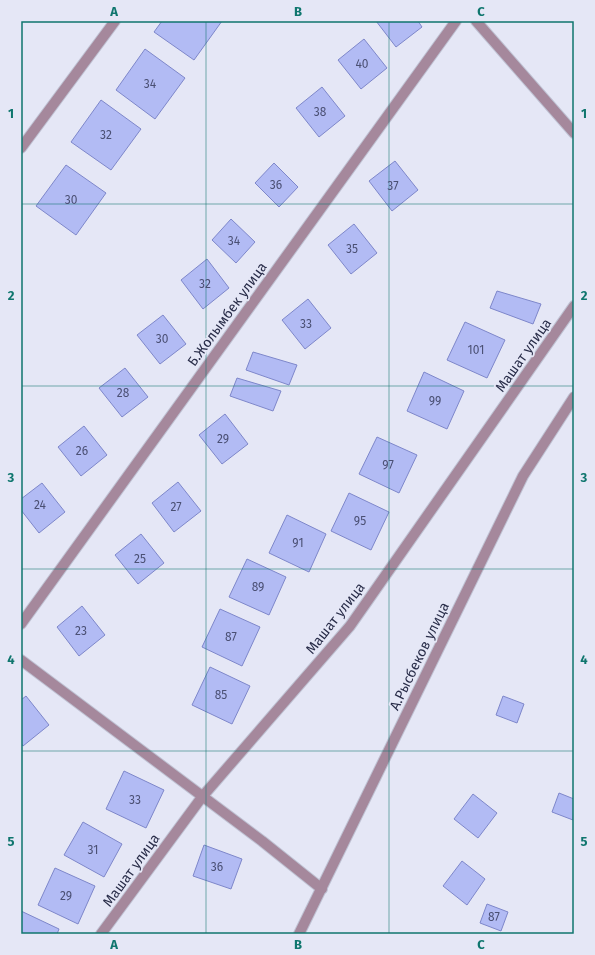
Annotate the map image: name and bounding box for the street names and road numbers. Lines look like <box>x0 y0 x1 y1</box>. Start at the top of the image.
street label: Б.Жолымбек улица <box>184 259 271 370</box>
street label: Машат улица <box>492 315 555 395</box>
street label: Машат улица <box>302 579 369 657</box>
street label: А.Рысбеков улица <box>386 600 453 713</box>
street label: Машат улица <box>99 830 164 910</box>

